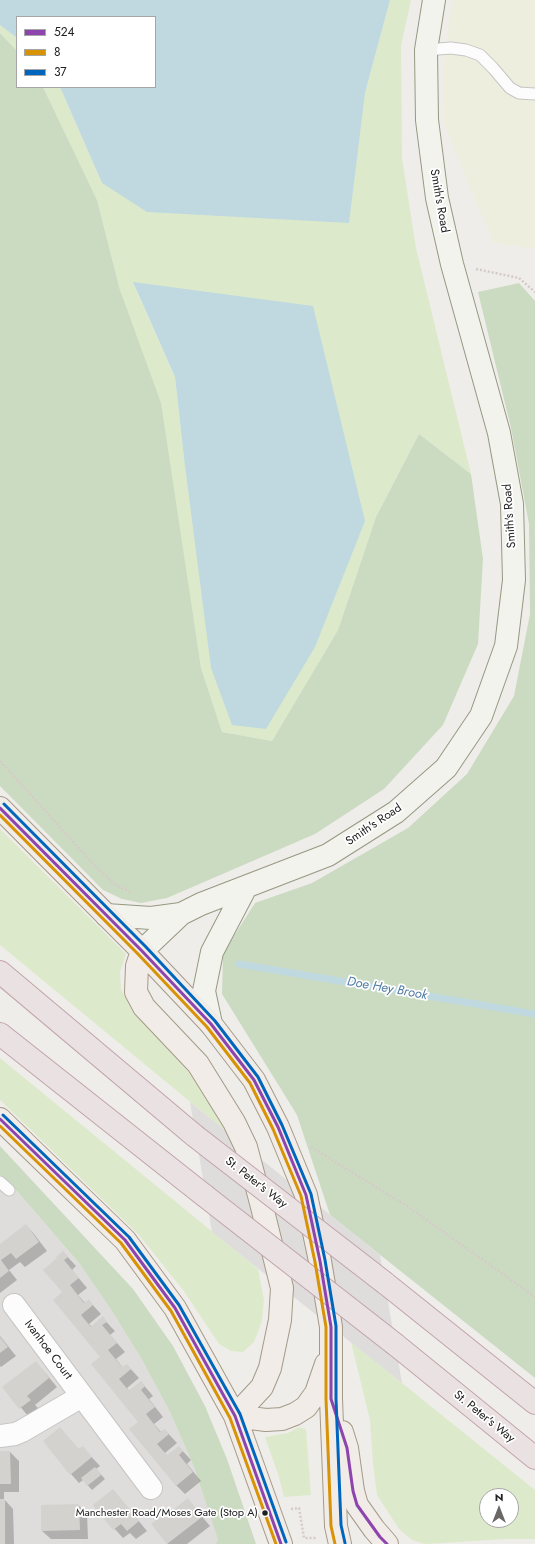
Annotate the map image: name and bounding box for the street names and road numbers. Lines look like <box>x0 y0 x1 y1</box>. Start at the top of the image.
street label: Smith's Road <box>426 168 452 234</box>
street label: Smith's Road <box>501 483 519 549</box>
street label: Smith's Road <box>343 801 405 849</box>
street label: St. Peter's Way <box>222 1154 290 1212</box>
street label: Ivanhoe Court <box>21 1317 75 1383</box>
street label: St. Peter's Way <box>450 1388 518 1446</box>

